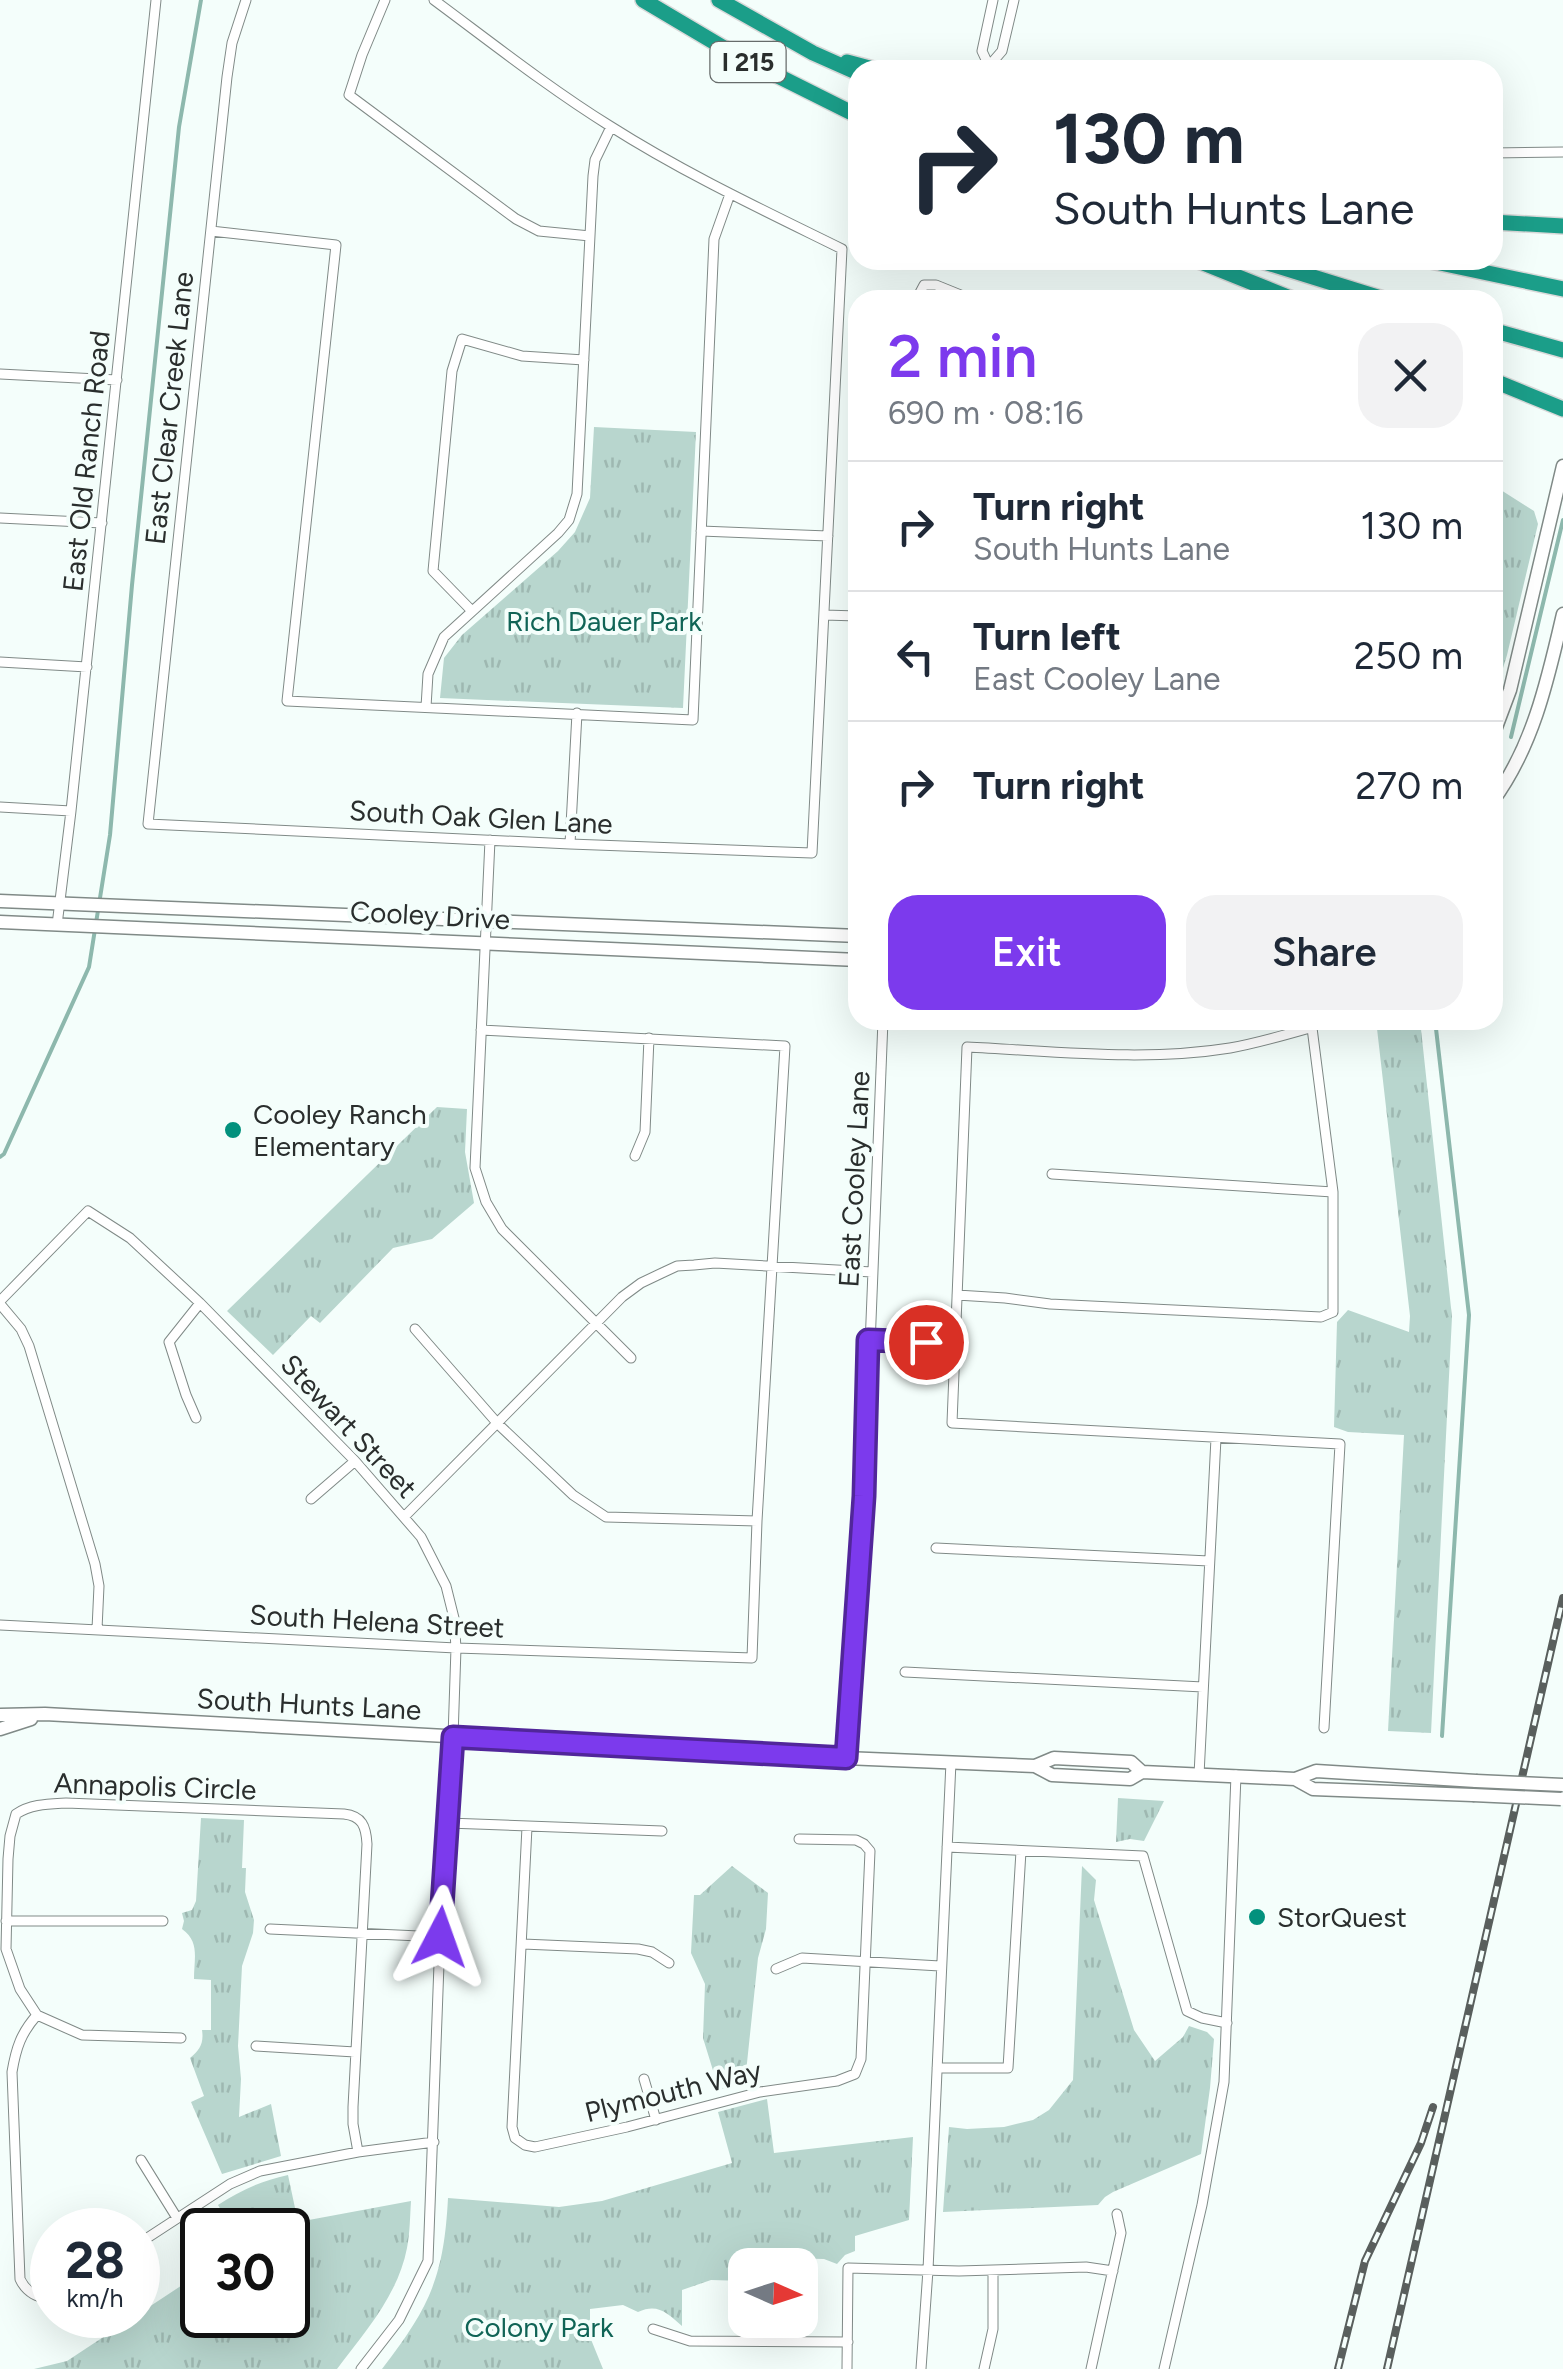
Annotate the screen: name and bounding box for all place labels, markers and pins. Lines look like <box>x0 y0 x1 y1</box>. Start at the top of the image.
place label: Cooley Ranch Elementary <box>253 1097 427 1163</box>
marker: Cooley Ranch Elementary <box>222 1119 244 1141</box>
pin <box>884 1300 969 1385</box>
place label: StorQuest <box>1277 1900 1407 1934</box>
marker: StorQuest <box>1246 1906 1268 1928</box>

